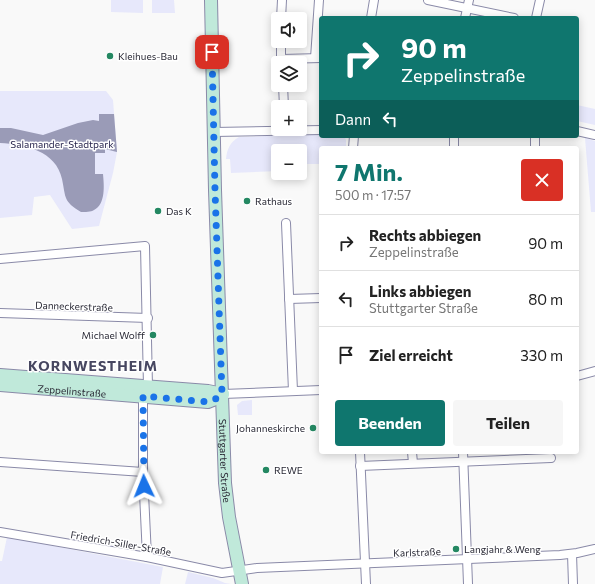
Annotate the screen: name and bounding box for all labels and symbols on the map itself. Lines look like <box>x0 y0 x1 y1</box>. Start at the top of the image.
pin <box>195 35 229 69</box>
place label: Kleihues-Bau <box>118 50 178 62</box>
marker: Kleihues-Bau <box>105 51 115 61</box>
park label: Salamander-Stadtpark <box>10 138 114 150</box>
place label: Rathaus <box>255 195 293 207</box>
marker: Rathaus <box>242 196 252 206</box>
place label: Das K <box>166 205 192 217</box>
marker: Das K <box>153 206 163 216</box>
street label: Danneckerstraße <box>35 299 113 313</box>
place label: Michael Wolff <box>82 329 145 341</box>
marker: Michael Wolff <box>148 330 158 340</box>
district label: KORNWESTHEIM <box>28 357 158 374</box>
street label: Zeppelinstraße <box>37 382 107 400</box>
street label: Stuttgarter Straße <box>217 419 233 503</box>
place label: Johanneskirche <box>236 422 305 434</box>
marker: Johanneskirche <box>308 423 318 433</box>
place label: REWE <box>274 464 303 476</box>
position arrow <box>123 465 165 507</box>
marker: REWE <box>261 465 271 475</box>
street label: Friedrich-Siller-Straße <box>70 528 172 558</box>
place label: Langjahr & Weng <box>464 543 541 555</box>
marker: Langjahr & Weng <box>451 544 461 554</box>
street label: Karlstraße <box>393 545 441 559</box>

